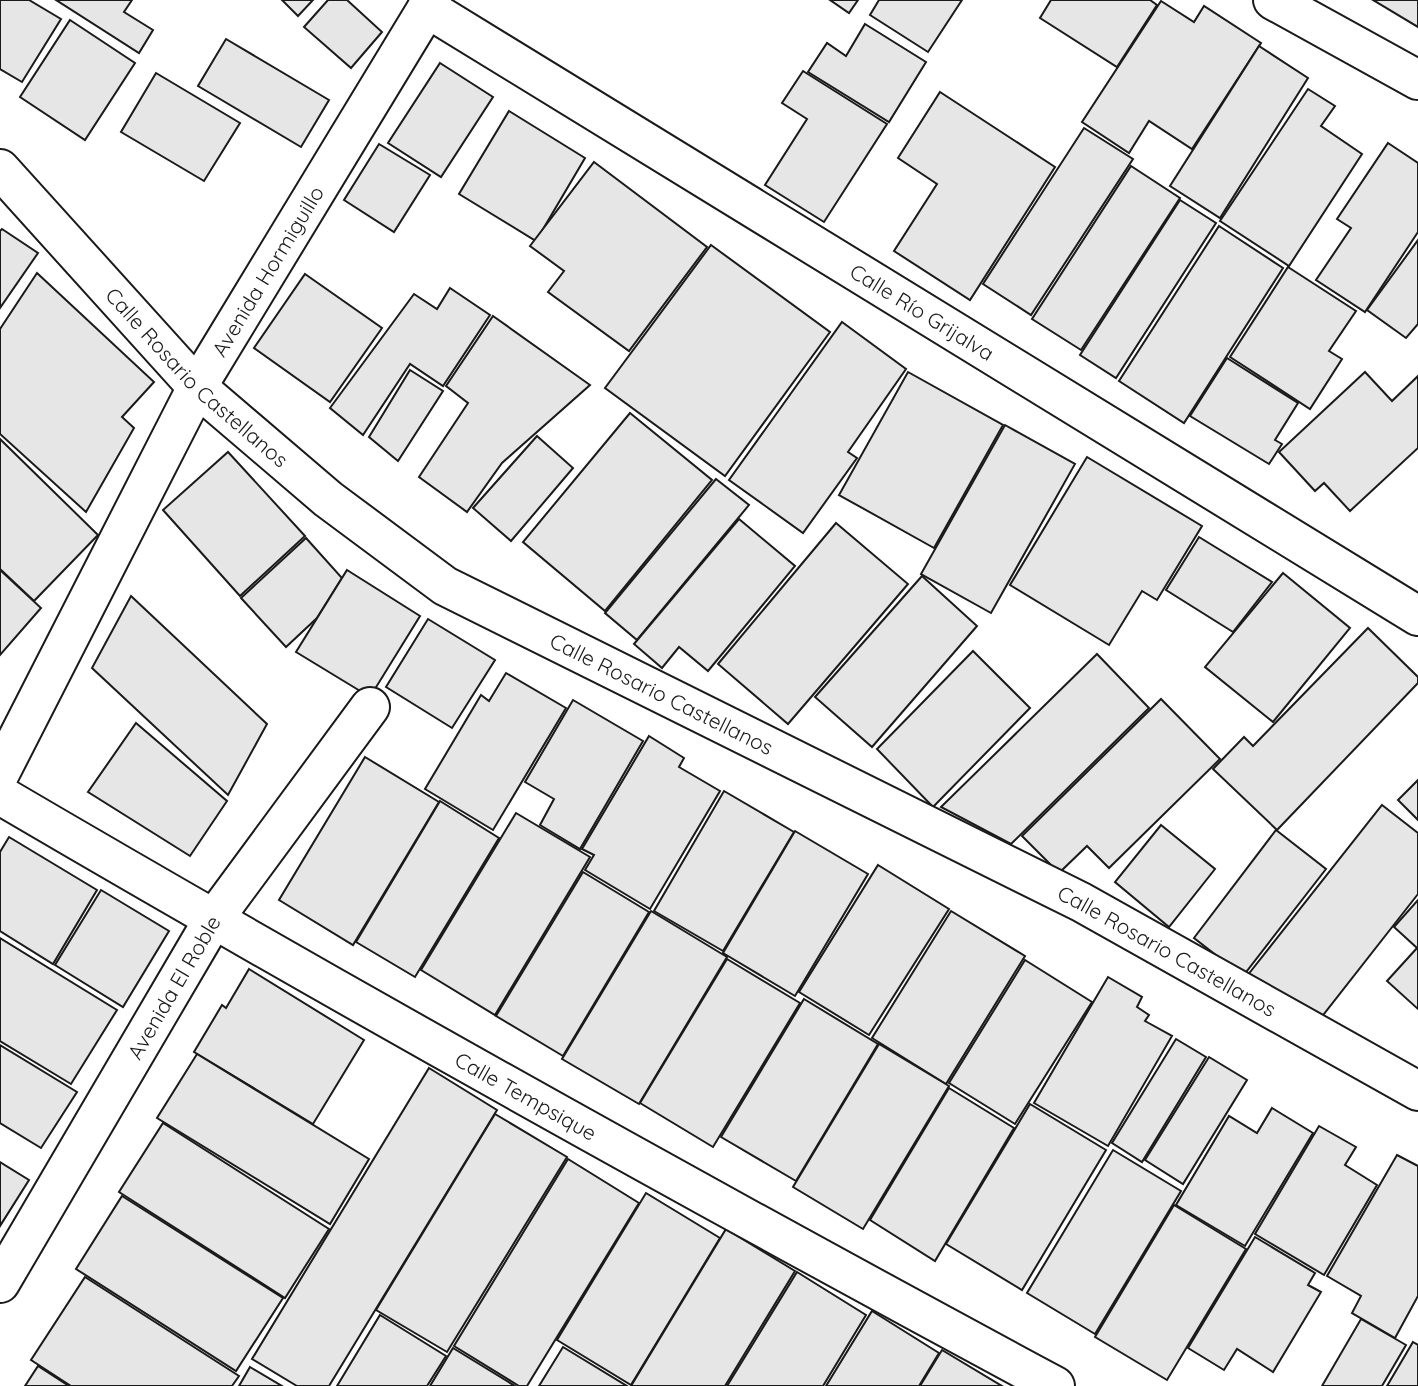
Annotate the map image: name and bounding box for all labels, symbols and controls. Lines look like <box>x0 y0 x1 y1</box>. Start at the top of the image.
street label: Avenida Hormiguillo <box>206 181 329 361</box>
street label: Calle Río Grijalva <box>845 258 999 366</box>
street label: Calle Rosario Castellanos <box>100 282 294 472</box>
street label: Calle Rosario Castellanos <box>546 627 778 760</box>
street label: Calle Rosario Castellanos <box>1053 880 1281 1022</box>
street label: Avenida El Roble <box>121 911 226 1064</box>
street label: Calle Tempsique <box>451 1046 601 1146</box>

